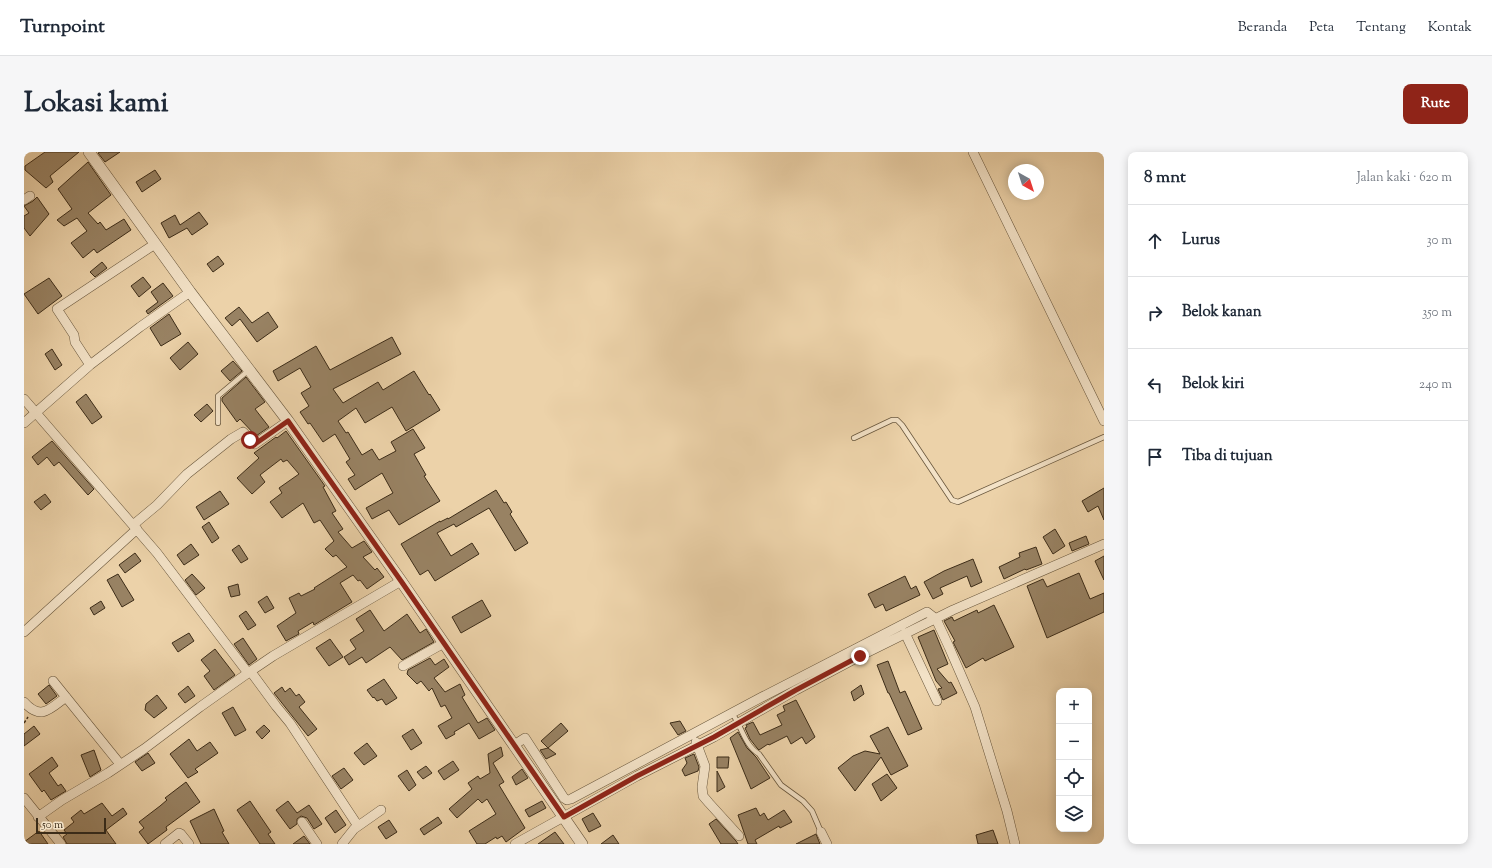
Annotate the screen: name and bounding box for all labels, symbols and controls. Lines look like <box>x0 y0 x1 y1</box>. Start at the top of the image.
text: Turnpoint <box>20 14 105 41</box>
text: Beranda <box>1238 18 1287 38</box>
text: Peta <box>1309 18 1334 38</box>
text: Tentang <box>1356 18 1406 38</box>
text: Kontak <box>1428 18 1472 38</box>
text: Lokasi kami <box>24 84 168 124</box>
button: Rute <box>1403 84 1468 124</box>
north arrow <box>1008 164 1044 200</box>
text: 8 mnt <box>1144 166 1186 190</box>
text: Jalan kaki · 620 m <box>1357 169 1452 187</box>
icon: ahead <box>1144 230 1166 252</box>
text: Lurus <box>1182 230 1220 251</box>
text: 30 m <box>1426 232 1452 250</box>
icon: right <box>1144 302 1166 324</box>
text: Belok kanan <box>1182 302 1262 323</box>
text: 350 m <box>1422 304 1452 322</box>
icon: left <box>1144 374 1166 396</box>
text: Belok kiri <box>1182 374 1244 395</box>
text: 240 m <box>1419 376 1452 394</box>
route start <box>241 431 259 449</box>
icon: arrive <box>1144 446 1166 468</box>
text: Tiba di tujuan <box>1182 446 1273 467</box>
route end <box>851 647 869 665</box>
map controls <box>1056 688 1092 832</box>
button: + <box>1056 688 1092 724</box>
button: − <box>1056 724 1092 760</box>
button: locate <box>1056 760 1092 796</box>
button: layers <box>1056 796 1092 832</box>
scale bar <box>36 816 106 835</box>
text: 50 m <box>42 817 63 833</box>

